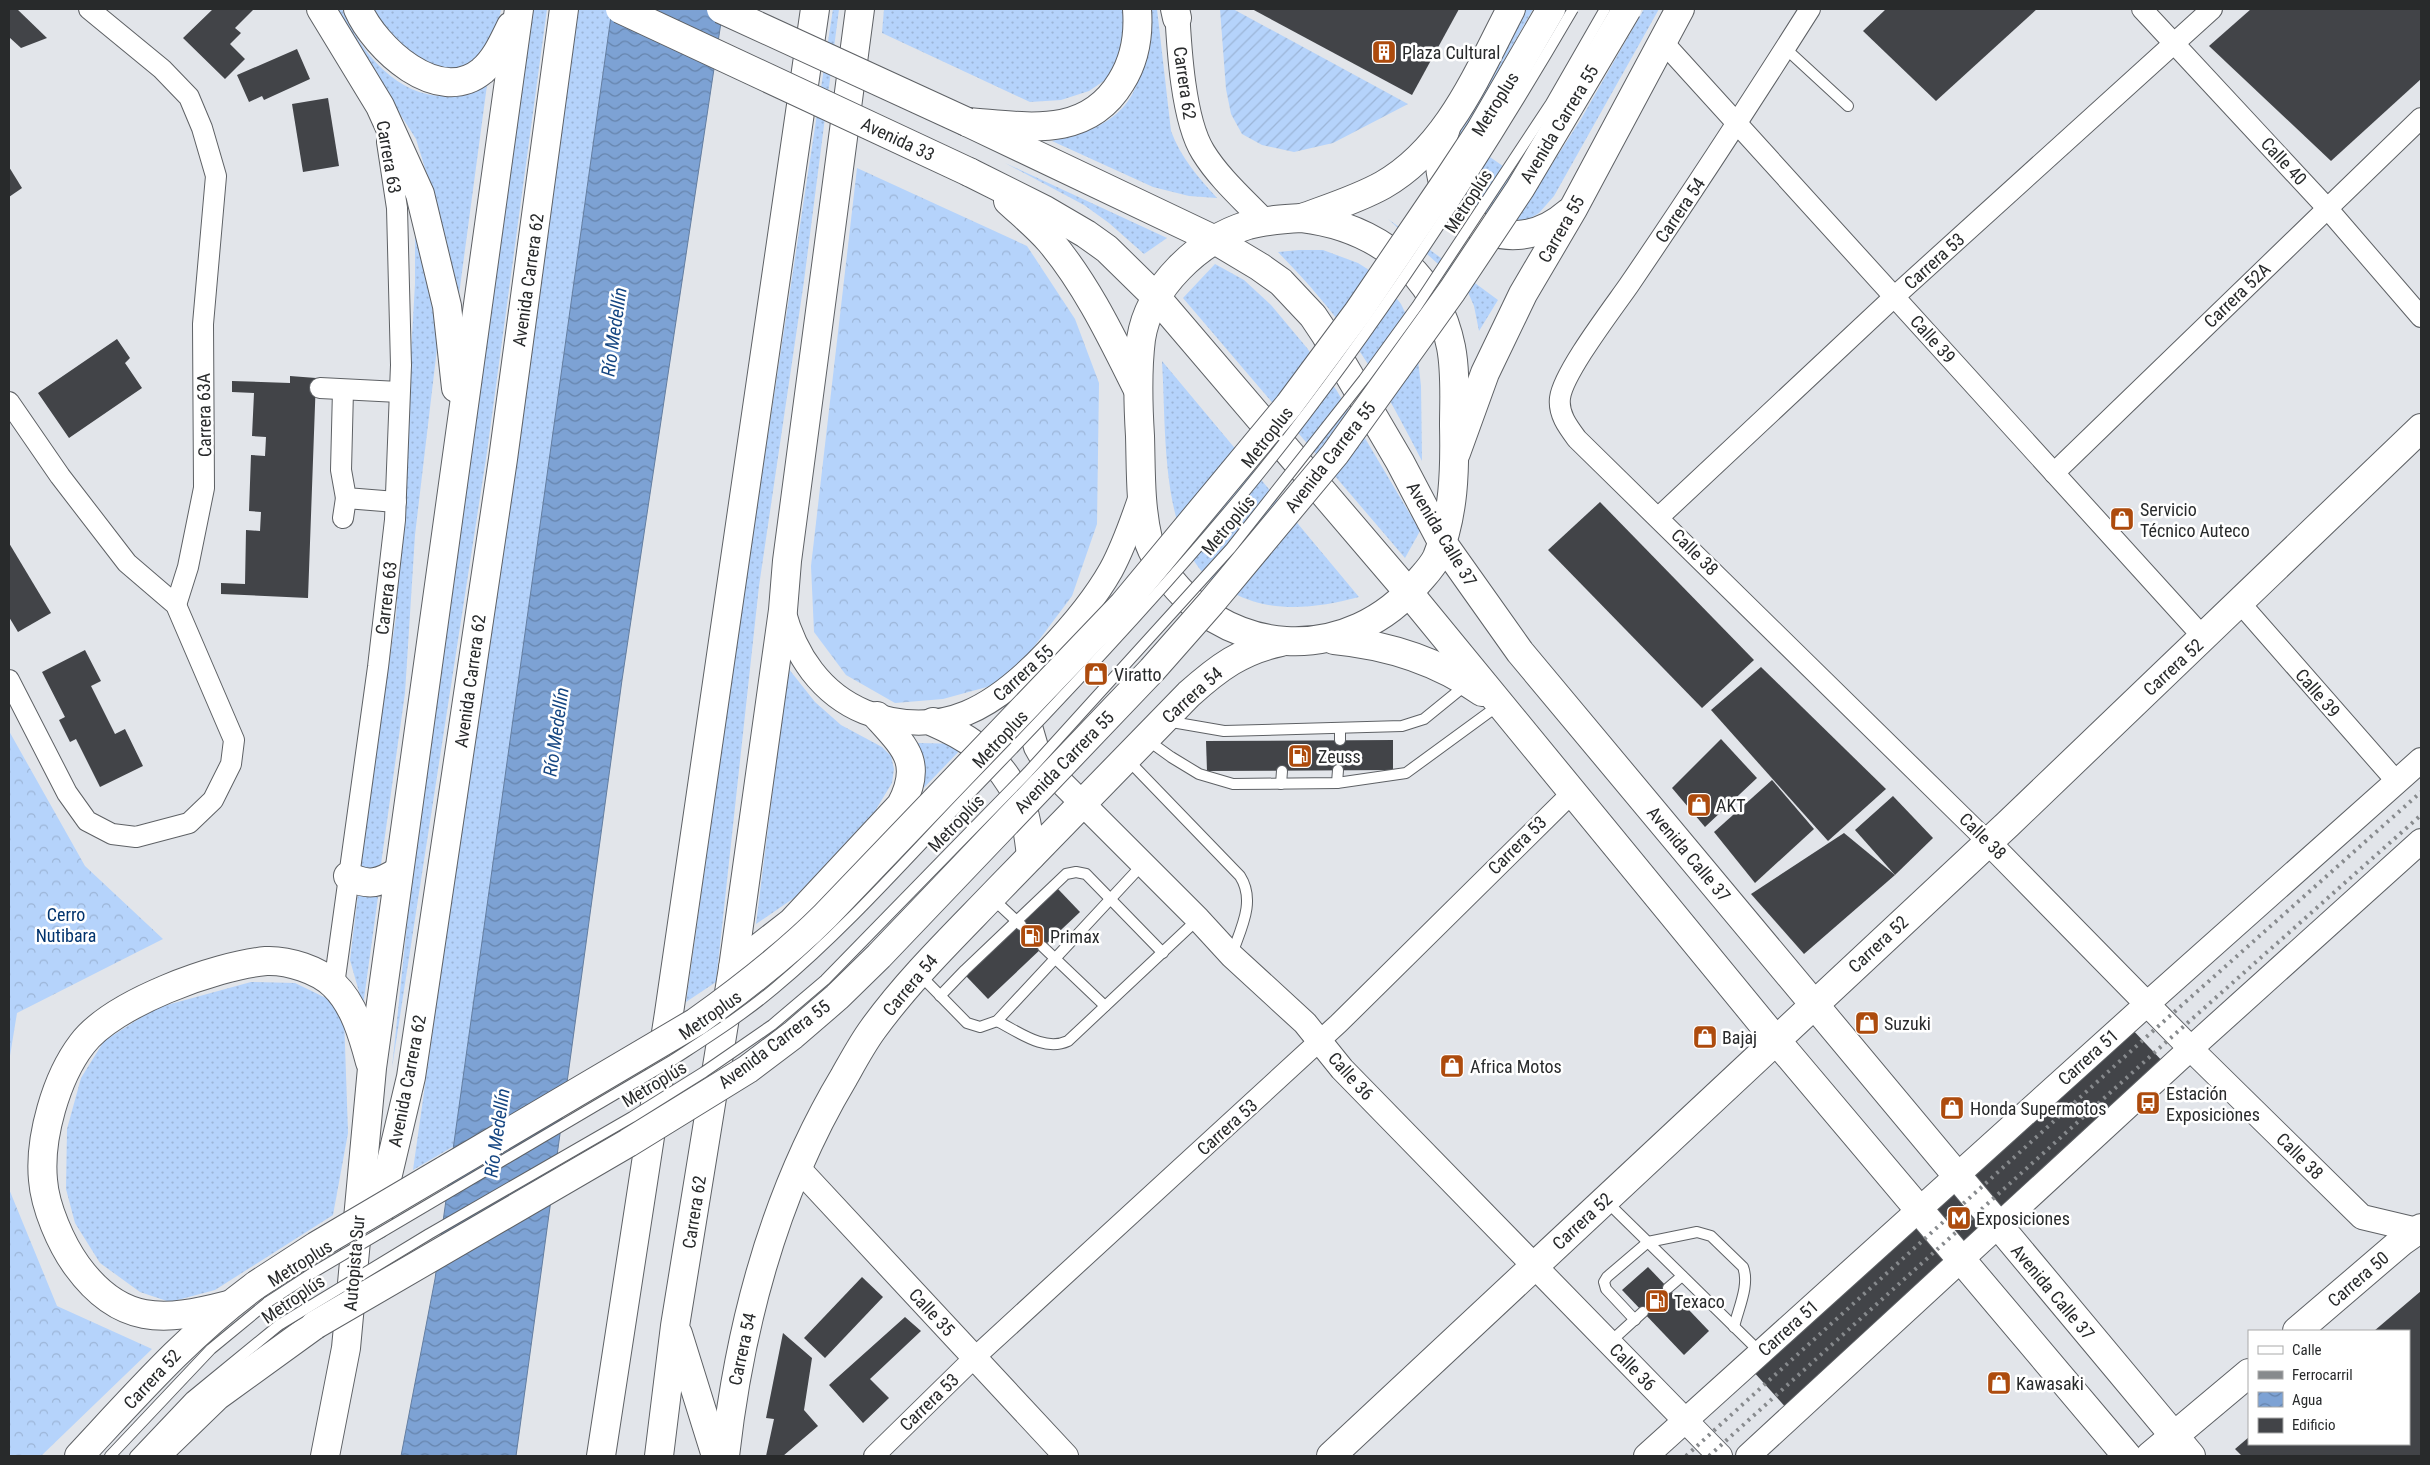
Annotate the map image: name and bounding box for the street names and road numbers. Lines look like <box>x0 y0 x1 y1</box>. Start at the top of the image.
street label: Carrera 62 <box>1169 45 1201 121</box>
street label: Avenida Carrera 55 <box>1515 61 1603 187</box>
street label: Metroplus <box>1467 68 1523 140</box>
street label: Avenida 33 <box>858 113 938 165</box>
street label: Carrera 63 <box>372 119 406 195</box>
street label: Calle 40 <box>2257 133 2311 189</box>
street label: Metroplús <box>1440 165 1496 237</box>
street label: Carrera 54 <box>1651 173 1709 246</box>
street label: Carrera 55 <box>1533 192 1589 266</box>
street label: Avenida Carrera 62 <box>508 212 548 348</box>
street label: Carrera 53 <box>1900 229 1968 293</box>
street label: Carrera 52A <box>2199 258 2275 332</box>
street label: Calle 39 <box>1906 311 1960 367</box>
street label: Carrera 63A <box>193 372 215 457</box>
street label: Avenida Carrera 55 <box>1280 398 1380 516</box>
street label: Metroplus <box>1237 402 1297 472</box>
street label: Avenida Calle 37 <box>1403 478 1481 590</box>
street label: Metroplús <box>1197 491 1259 559</box>
street label: Calle 38 <box>1667 524 1723 580</box>
street label: Carrera 63 <box>371 560 401 636</box>
street label: Avenida Carrera 62 <box>450 613 490 749</box>
street label: Carrera 52 <box>2139 634 2207 700</box>
street label: Carrera 55 <box>989 640 1057 705</box>
street label: Carrera 54 <box>1158 662 1226 727</box>
street label: Calle 39 <box>2291 664 2345 722</box>
street label: Metroplus <box>968 706 1032 772</box>
street label: Avenida Carrera 55 <box>1010 706 1118 818</box>
street label: Metroplús <box>924 790 988 856</box>
street label: Avenida Calle 37 <box>1643 802 1735 906</box>
street label: Calle 38 <box>1955 808 2011 864</box>
street label: Carrera 53 <box>1484 812 1550 878</box>
street label: Carrera 52 <box>1844 911 1912 977</box>
street label: Carrera 54 <box>878 950 942 1020</box>
street label: Metroplus <box>675 986 745 1044</box>
street label: Avenida Carrera 55 <box>714 995 834 1093</box>
street label: Avenida Carrera 62 <box>384 1013 430 1149</box>
street label: Carrera 51 <box>2054 1025 2122 1089</box>
street label: Calle 36 <box>1324 1048 1378 1104</box>
street label: Metroplús <box>618 1057 690 1111</box>
street label: Carrera 53 <box>1193 1095 1261 1159</box>
street label: Calle 38 <box>2272 1128 2328 1184</box>
street label: Carrera 62 <box>678 1174 710 1250</box>
street label: Carrera 52 <box>1548 1188 1616 1254</box>
street label: Autopista Sur <box>339 1214 369 1312</box>
street label: Metroplus <box>264 1235 336 1291</box>
street label: Avenida Calle 37 <box>2007 1240 2099 1344</box>
street label: Carrera 50 <box>2323 1247 2393 1311</box>
street label: Metroplús <box>257 1270 329 1328</box>
street label: Calle 35 <box>905 1284 959 1340</box>
street label: Carrera 51 <box>1754 1296 1822 1360</box>
street label: Carrera 54 <box>724 1311 760 1387</box>
street label: Calle 36 <box>1605 1339 1661 1395</box>
street label: Carrera 52 <box>119 1345 185 1413</box>
street label: Carrera 53 <box>895 1369 963 1435</box>

